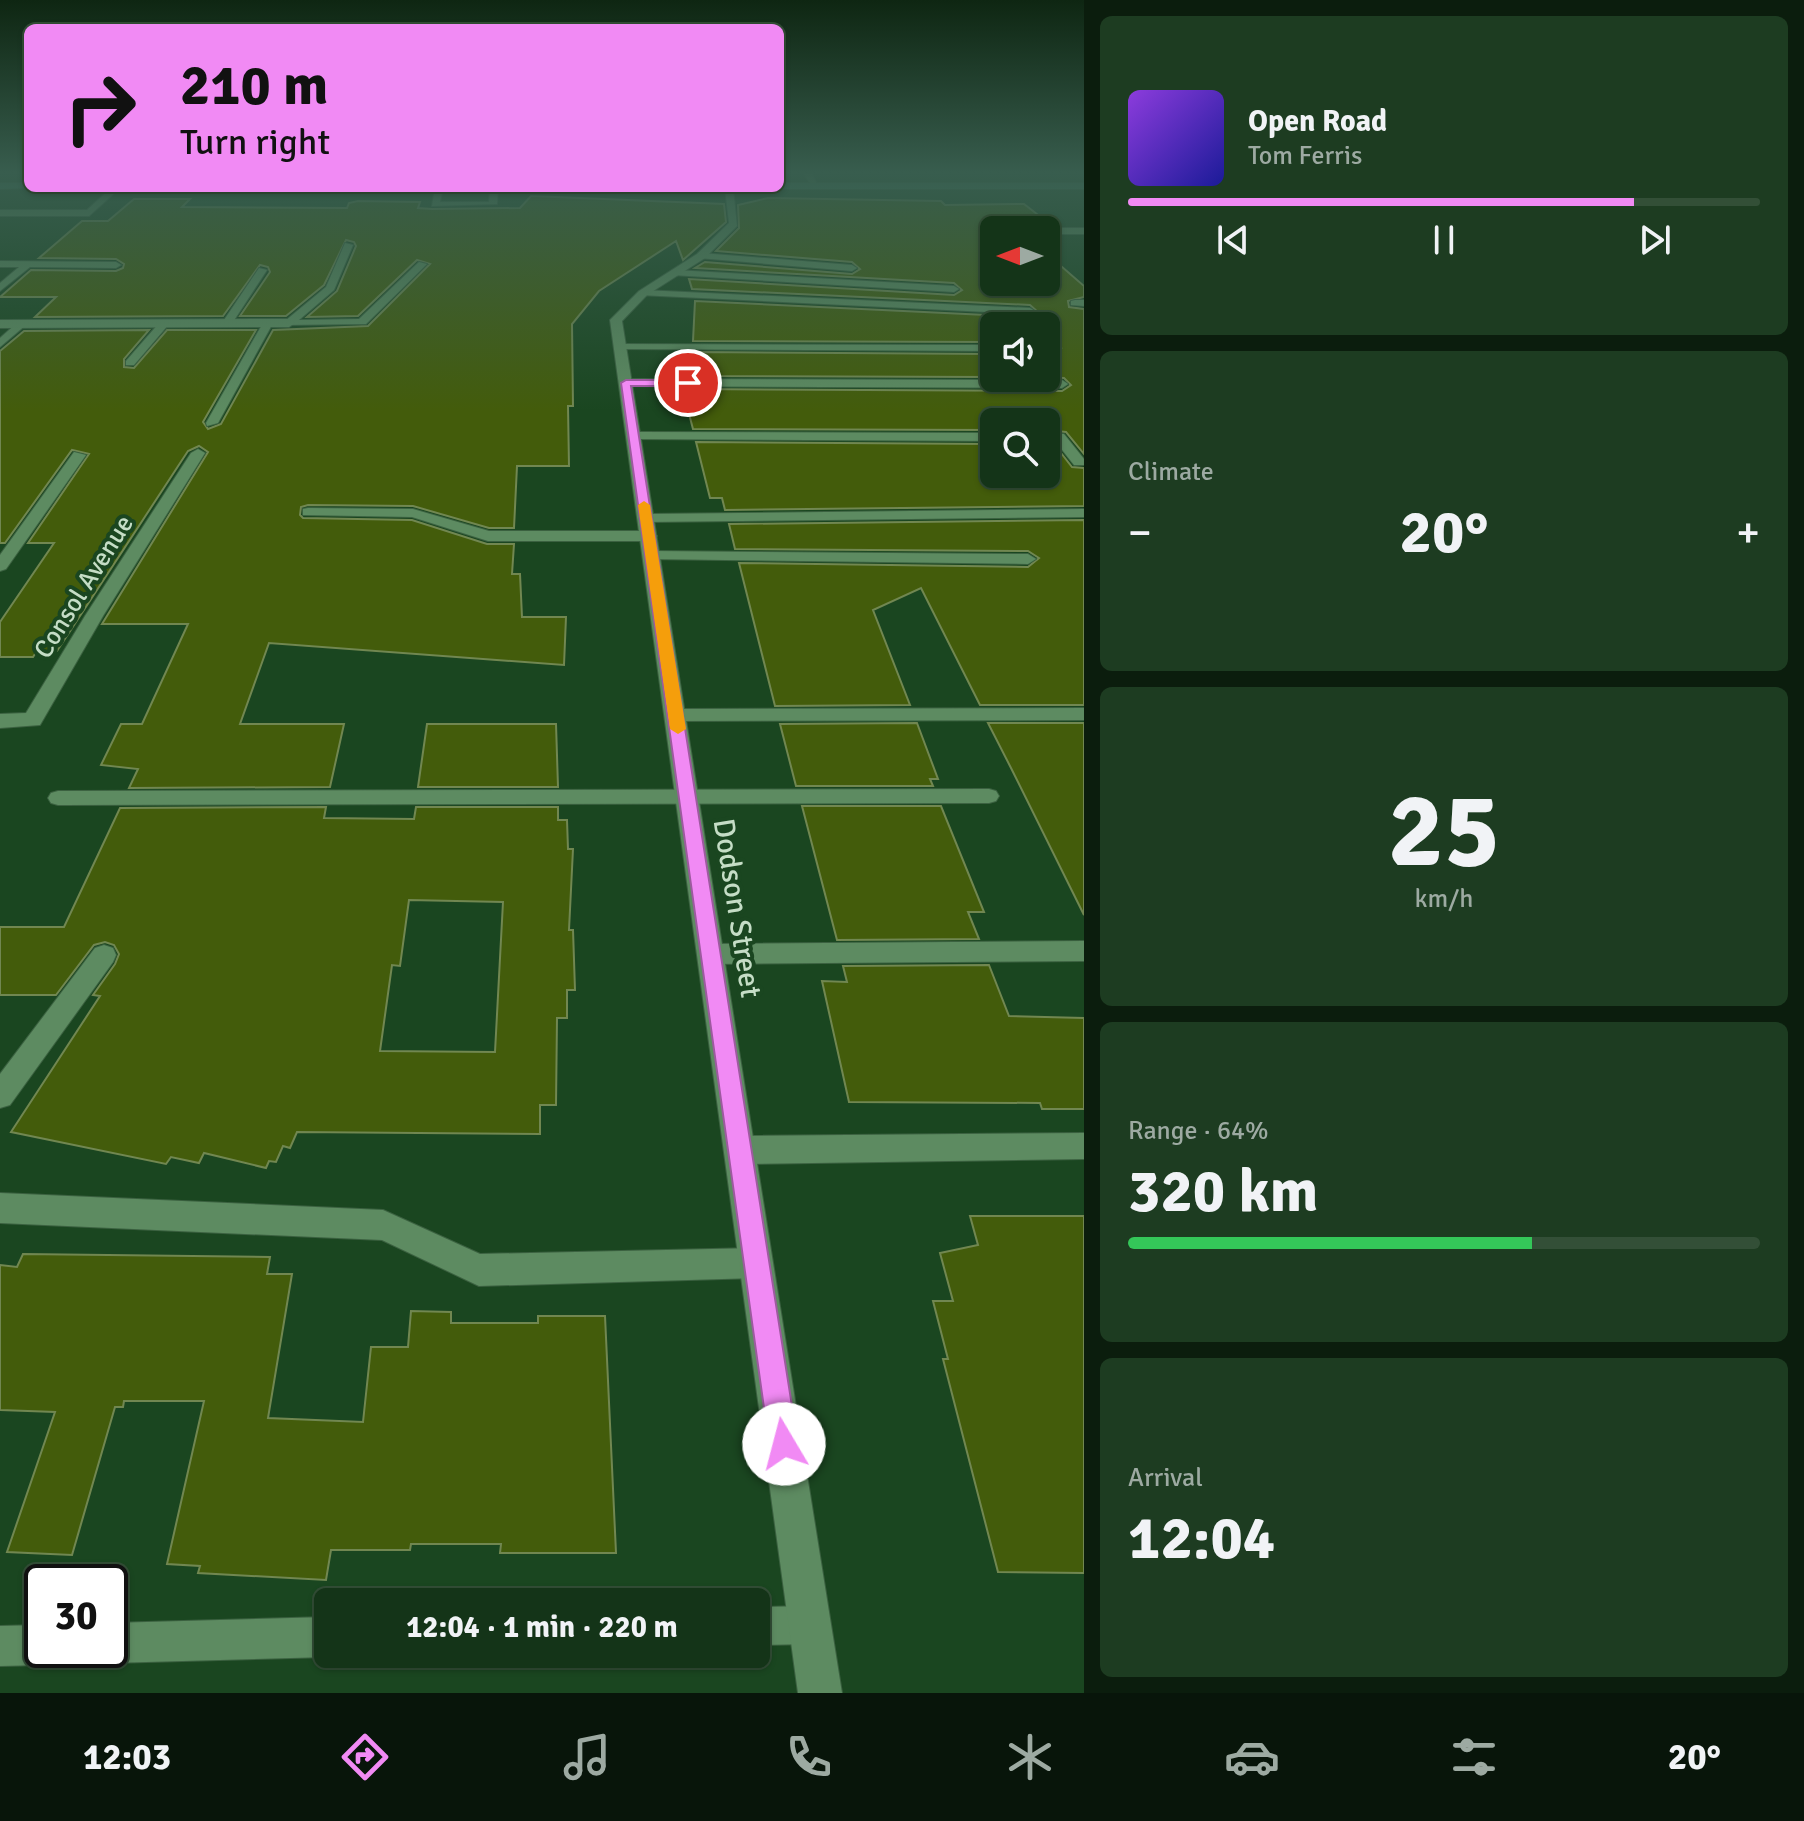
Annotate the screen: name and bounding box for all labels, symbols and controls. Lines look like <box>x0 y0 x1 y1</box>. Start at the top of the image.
text: 210 m <box>180 51 328 120</box>
icon: right <box>48 56 152 160</box>
text: Open Road <box>1248 103 1387 140</box>
text: Turn right <box>180 120 330 165</box>
text: Tom Ferris <box>1248 140 1362 172</box>
north arrow <box>980 216 1060 296</box>
map controls <box>980 216 1060 488</box>
icon: previous <box>1211 218 1255 262</box>
icon: pause <box>1422 218 1466 262</box>
icon: next <box>1633 218 1677 262</box>
button: sound <box>980 312 1060 392</box>
pin <box>654 349 722 417</box>
icon: arrive <box>666 361 710 405</box>
button: search <box>980 408 1060 488</box>
text: Climate <box>1128 456 1214 488</box>
text: 20° <box>1400 496 1488 570</box>
text: − <box>1128 506 1152 560</box>
text: + <box>1736 506 1760 560</box>
street label: Consol Avenue <box>27 509 141 665</box>
text: 25 <box>1388 767 1500 895</box>
street label: Dodson Street <box>705 816 769 1000</box>
text: km/h <box>1415 883 1473 915</box>
text: Range · 64% <box>1128 1115 1269 1147</box>
text: 320 km <box>1128 1155 1318 1229</box>
position arrow <box>742 1402 826 1486</box>
text: Arrival <box>1128 1462 1203 1494</box>
text: 12:04 <box>1128 1502 1275 1576</box>
speed limit sign: 30 <box>24 1564 128 1668</box>
text: 12:04 · 1 min · 220 m <box>406 1609 678 1646</box>
icon: directions <box>337 1729 393 1785</box>
icon: music <box>559 1729 615 1785</box>
icon: phone <box>781 1729 837 1785</box>
icon: climate <box>1002 1729 1058 1785</box>
icon: car <box>1224 1729 1280 1785</box>
icon: filters <box>1446 1729 1502 1785</box>
text: 12:03 <box>83 1735 171 1780</box>
text: 20° <box>1668 1735 1721 1780</box>

